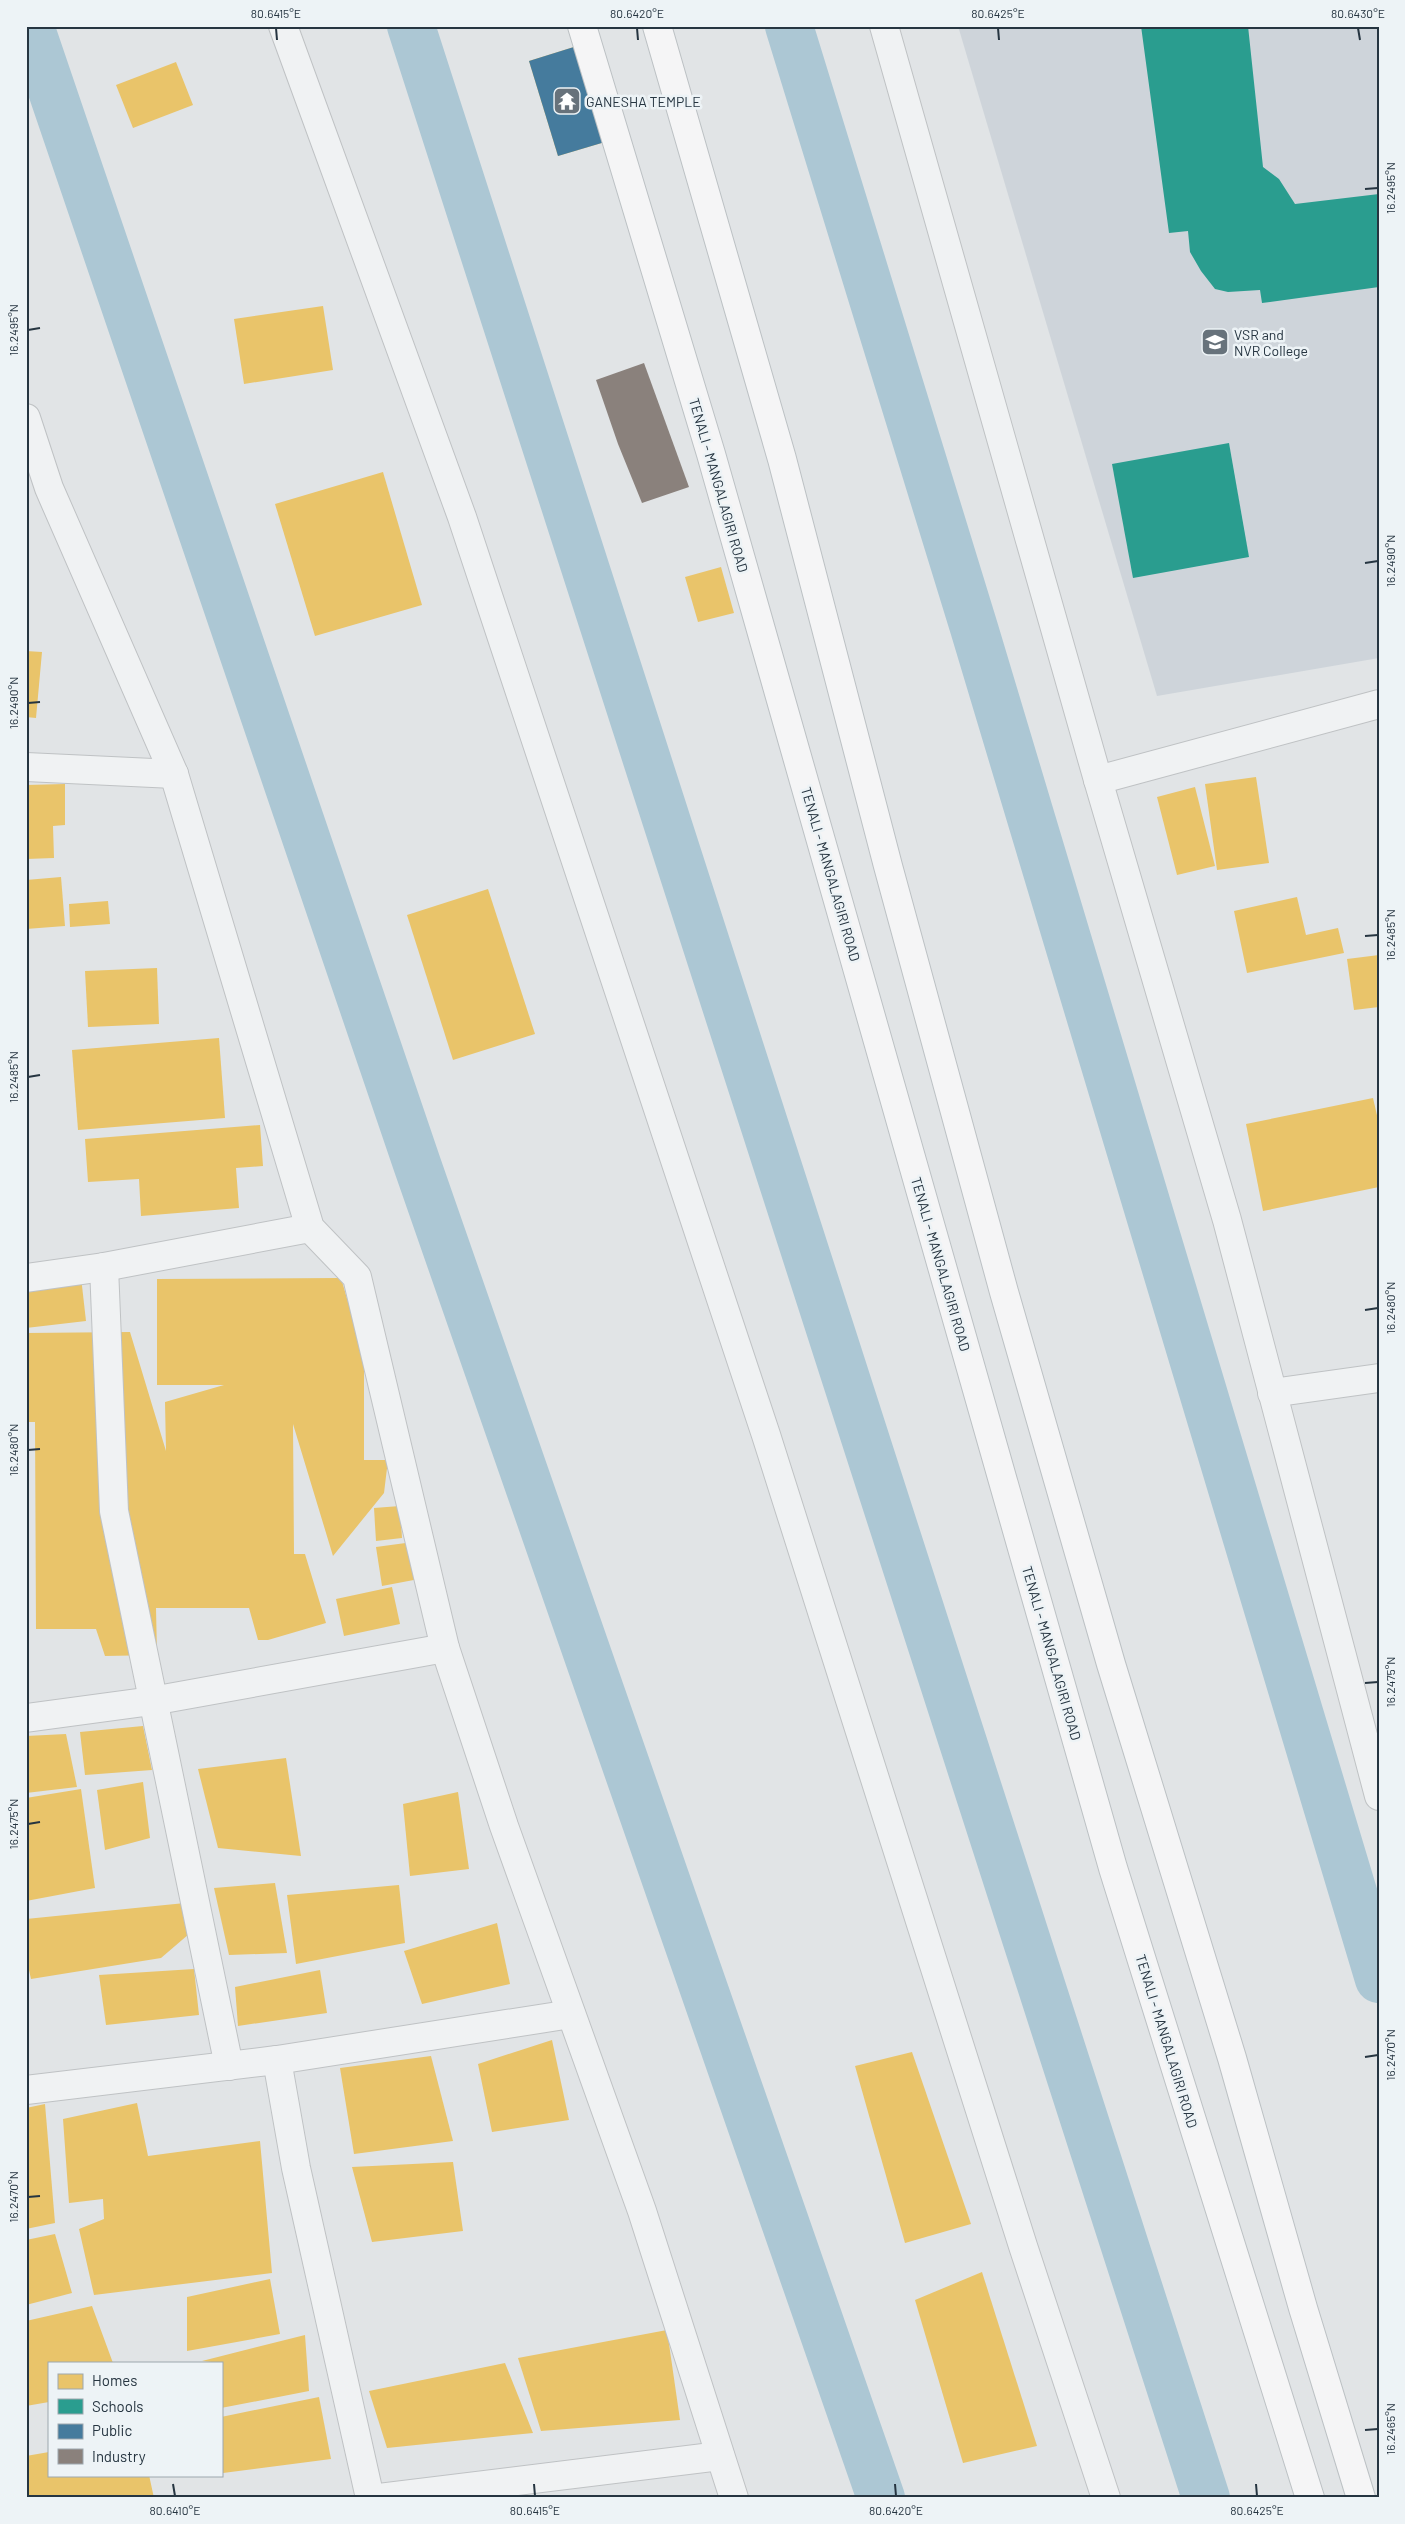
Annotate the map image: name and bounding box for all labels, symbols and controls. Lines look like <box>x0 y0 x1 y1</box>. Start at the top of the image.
text: 80.6415°E <box>251 6 301 20</box>
text: 80.6420°E <box>610 6 664 20</box>
text: 80.6425°E <box>971 6 1025 20</box>
text: 80.6430°E <box>1331 6 1385 20</box>
temple icon: GANESHA TEMPLE <box>552 86 582 116</box>
place label: GANESHA TEMPLE <box>586 93 701 110</box>
text: 16.2495°N <box>1383 162 1397 214</box>
text: 16.2495°N <box>6 304 20 356</box>
place label: VSR and NVR College <box>1234 326 1308 359</box>
school or university icon: VSR and NVR College <box>1200 327 1230 357</box>
street label: TENALI - MANGALAGIRI ROAD <box>686 396 752 574</box>
text: 16.2490°N <box>1383 535 1397 587</box>
text: 16.2490°N <box>6 677 20 729</box>
street label: TENALI - MANGALAGIRI ROAD <box>798 785 864 963</box>
text: 16.2485°N <box>1383 909 1397 961</box>
text: 16.2485°N <box>6 1051 20 1103</box>
street label: TENALI - MANGALAGIRI ROAD <box>908 1175 974 1353</box>
text: 16.2480°N <box>1383 1282 1397 1334</box>
text: 16.2480°N <box>6 1424 20 1476</box>
street label: TENALI - MANGALAGIRI ROAD <box>1019 1564 1085 1742</box>
text: 16.2475°N <box>1383 1657 1397 1707</box>
text: 16.2475°N <box>6 1799 20 1849</box>
street label: TENALI - MANGALAGIRI ROAD <box>1132 1952 1202 2130</box>
text: 16.2470°N <box>1383 2029 1397 2081</box>
text: 16.2470°N <box>6 2171 20 2223</box>
legend <box>48 2362 222 2476</box>
text: Homes <box>92 2371 137 2389</box>
text: Schools <box>92 2397 144 2415</box>
text: 16.2465°N <box>1383 2403 1397 2455</box>
text: Public <box>92 2421 132 2439</box>
text: Industry <box>92 2447 146 2465</box>
text: 80.6410°E <box>150 2503 200 2517</box>
text: 80.6415°E <box>510 2503 560 2517</box>
text: 80.6420°E <box>869 2503 923 2517</box>
text: 80.6425°E <box>1230 2503 1284 2517</box>

